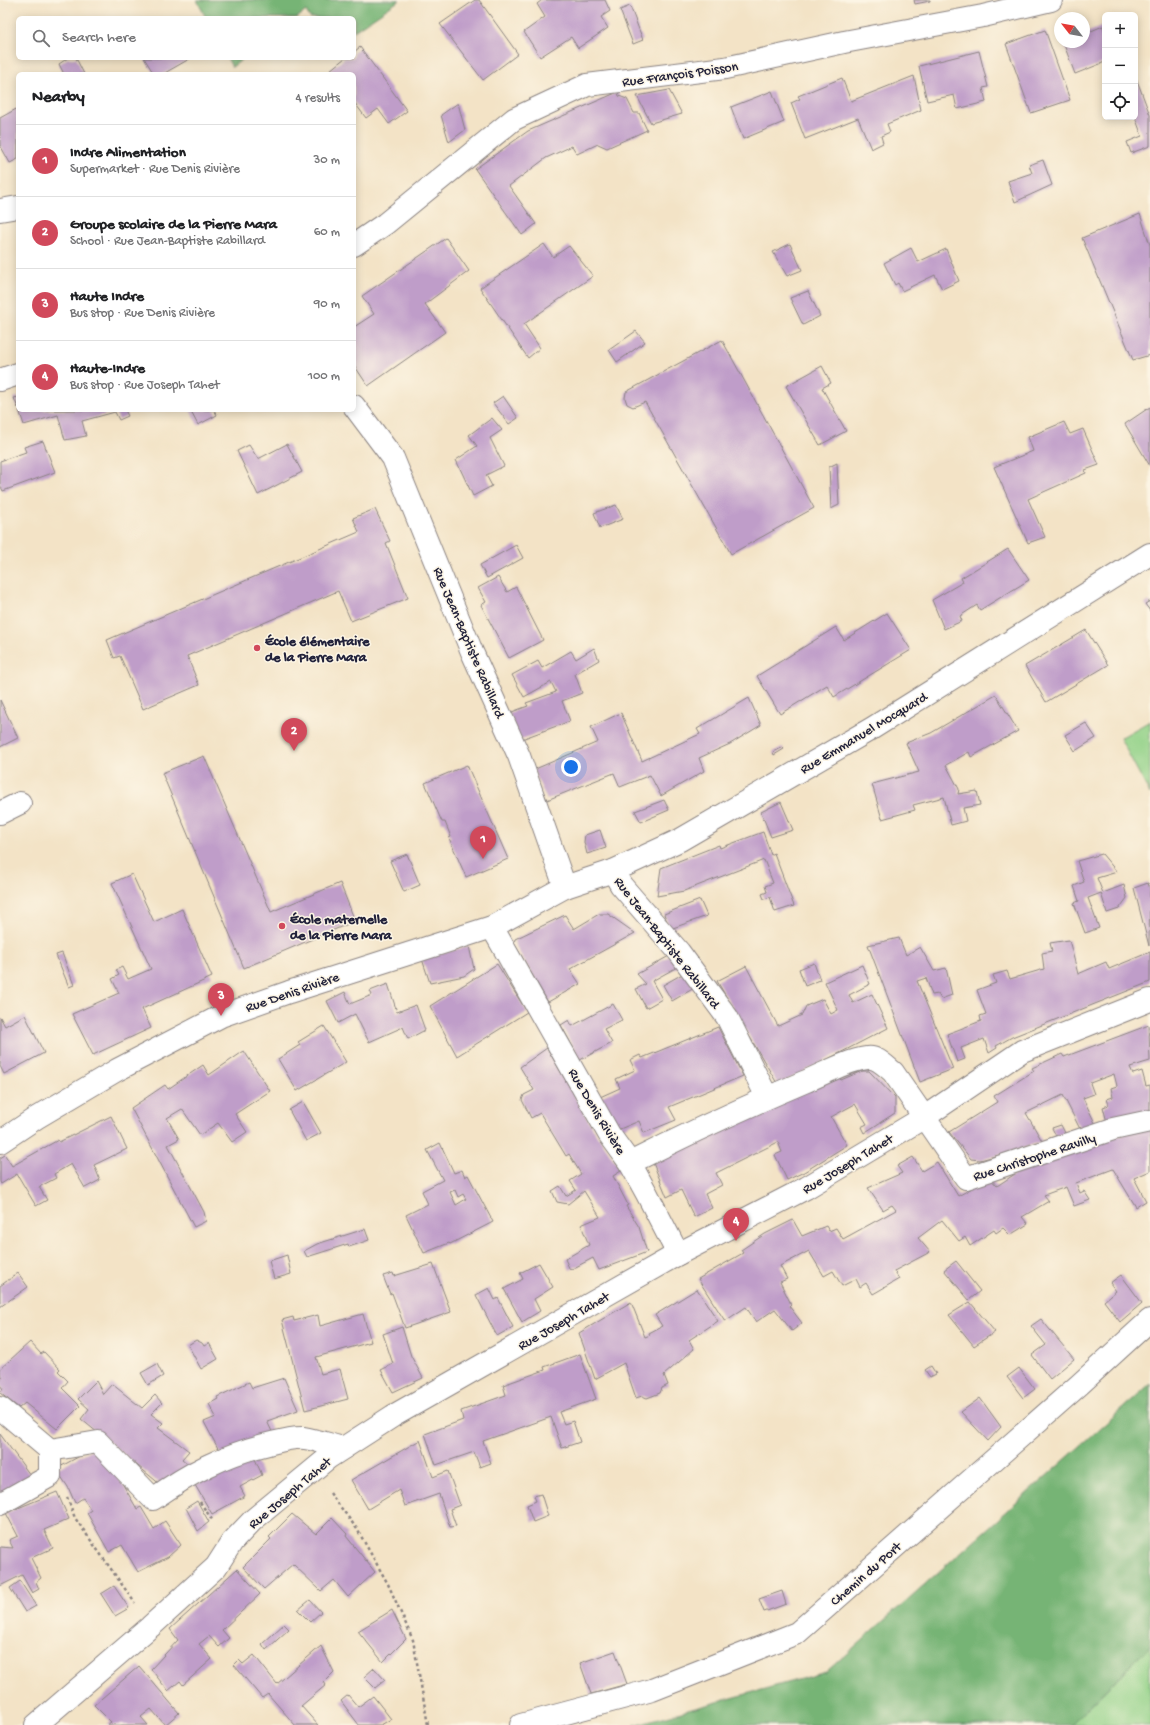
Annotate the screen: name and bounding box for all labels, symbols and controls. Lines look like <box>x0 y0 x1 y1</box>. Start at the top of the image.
north arrow <box>1054 12 1090 48</box>
map controls <box>1102 12 1138 120</box>
button: + <box>1102 12 1138 48</box>
search box <box>16 16 356 60</box>
icon: search <box>30 27 52 49</box>
text: Search here <box>62 29 136 47</box>
button: − <box>1102 48 1138 84</box>
street label: Rue François Poisson <box>621 59 740 92</box>
button: locate <box>1102 84 1138 120</box>
text: Nearby <box>32 88 85 108</box>
text: 4 results <box>296 91 340 106</box>
text: Indre Alimentation <box>70 144 186 162</box>
text: 1 <box>42 153 48 168</box>
text: 30 m <box>314 153 340 168</box>
text: Supermarket · Rue Denis Rivière <box>70 162 240 177</box>
text: Groupe scolaire de la Pierre Mara <box>70 216 277 234</box>
text: 2 <box>42 225 48 240</box>
text: 60 m <box>314 225 340 240</box>
text: School · Rue Jean-Baptiste Rabillard <box>70 234 265 249</box>
text: Haute Indre <box>70 288 144 306</box>
text: 3 <box>42 297 48 312</box>
text: 90 m <box>314 297 340 312</box>
text: Bus stop · Rue Denis Rivière <box>70 306 215 321</box>
text: Haute-Indre <box>70 360 145 378</box>
text: 4 <box>42 369 48 384</box>
text: 100 m <box>308 369 340 384</box>
text: Bus stop · Rue Joseph Tahet <box>70 378 220 393</box>
street label: Rue Jean-Baptiste Rabillard <box>428 565 508 723</box>
place label: École élémentaire de la Pierre Mara <box>265 634 370 667</box>
marker: École élémentaire de la Pierre Mara <box>252 643 262 653</box>
street label: Rue Emmanuel Mocquard <box>798 689 932 779</box>
pin: 2 <box>281 718 307 751</box>
your location <box>561 757 581 777</box>
pin: 1 <box>470 826 496 859</box>
street label: Rue Jean-Baptiste Rabillard <box>609 874 724 1014</box>
place label: École maternelle de la Pierre Mara <box>290 912 393 945</box>
marker: École maternelle de la Pierre Mara <box>277 921 287 931</box>
street label: Rue Denis Rivière <box>244 969 343 1017</box>
pin: 3 <box>208 983 234 1016</box>
street label: Rue Denis Rivière <box>563 1066 629 1159</box>
street label: Rue Christophe Ravilly <box>971 1130 1098 1186</box>
street label: Rue Joseph Tahet <box>800 1131 898 1199</box>
pin: 4 <box>723 1208 749 1241</box>
street label: Rue Joseph Tahet <box>515 1288 614 1355</box>
street label: Rue Joseph Tahet <box>246 1454 336 1533</box>
street label: Chemin du Port <box>827 1538 907 1611</box>

